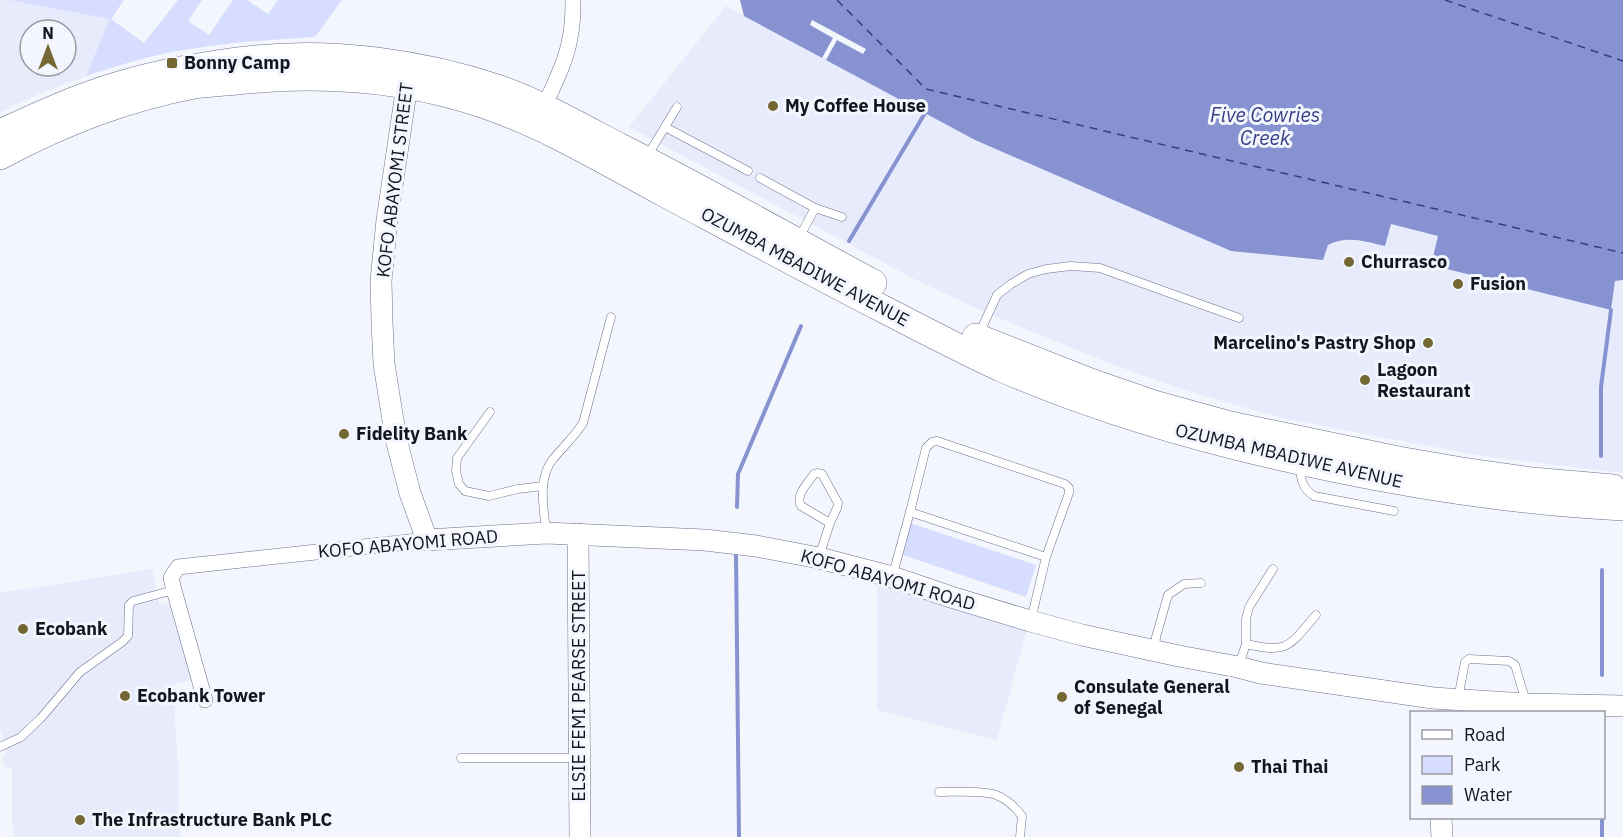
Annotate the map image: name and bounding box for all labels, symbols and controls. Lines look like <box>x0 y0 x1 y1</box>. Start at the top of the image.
north arrow <box>18 18 78 78</box>
text: N <box>42 23 54 43</box>
place label: Bonny Camp <box>184 51 290 74</box>
marker: Bonny Camp <box>165 56 179 70</box>
street label: KOFO ABAYOMI STREET <box>371 81 418 279</box>
place label: My Coffee House <box>785 94 926 117</box>
marker: My Coffee House <box>766 99 780 113</box>
water label: Five Cowries Creek <box>1210 101 1320 151</box>
street label: OZUMBA MBADIWE AVENUE <box>697 202 913 331</box>
place label: Churrasco <box>1361 250 1447 273</box>
marker: Churrasco <box>1342 255 1356 269</box>
place label: Fusion <box>1470 272 1526 295</box>
marker: Fusion <box>1451 277 1465 291</box>
place label: Marcelino's Pastry Shop <box>1213 331 1416 354</box>
marker: Marcelino's Pastry Shop <box>1421 336 1435 350</box>
place label: Lagoon Restaurant <box>1377 358 1471 402</box>
marker: Lagoon Restaurant <box>1358 373 1372 387</box>
street label: OZUMBA MBADIWE AVENUE <box>1173 418 1405 493</box>
place label: Fidelity Bank <box>356 422 468 445</box>
marker: Fidelity Bank <box>337 427 351 441</box>
street label: KOFO ABAYOMI ROAD <box>317 524 499 563</box>
street label: KOFO ABAYOMI ROAD <box>798 544 978 615</box>
street label: ELSIE FEMI PEARSE STREET <box>567 570 590 802</box>
place label: Ecobank <box>35 617 108 640</box>
marker: Ecobank <box>16 622 30 636</box>
place label: Consulate General of Senegal <box>1074 675 1230 719</box>
place label: Ecobank Tower <box>137 684 265 707</box>
marker: Ecobank Tower <box>118 689 132 703</box>
marker: Consulate General of Senegal <box>1055 690 1069 704</box>
legend <box>1410 711 1605 819</box>
text: Road <box>1464 723 1505 746</box>
text: Park <box>1464 753 1501 776</box>
place label: Thai Thai <box>1251 755 1329 778</box>
marker: Thai Thai <box>1232 760 1246 774</box>
text: Water <box>1464 783 1513 806</box>
place label: The Infrastructure Bank PLC <box>92 808 332 831</box>
marker: The Infrastructure Bank PLC <box>73 813 87 827</box>

